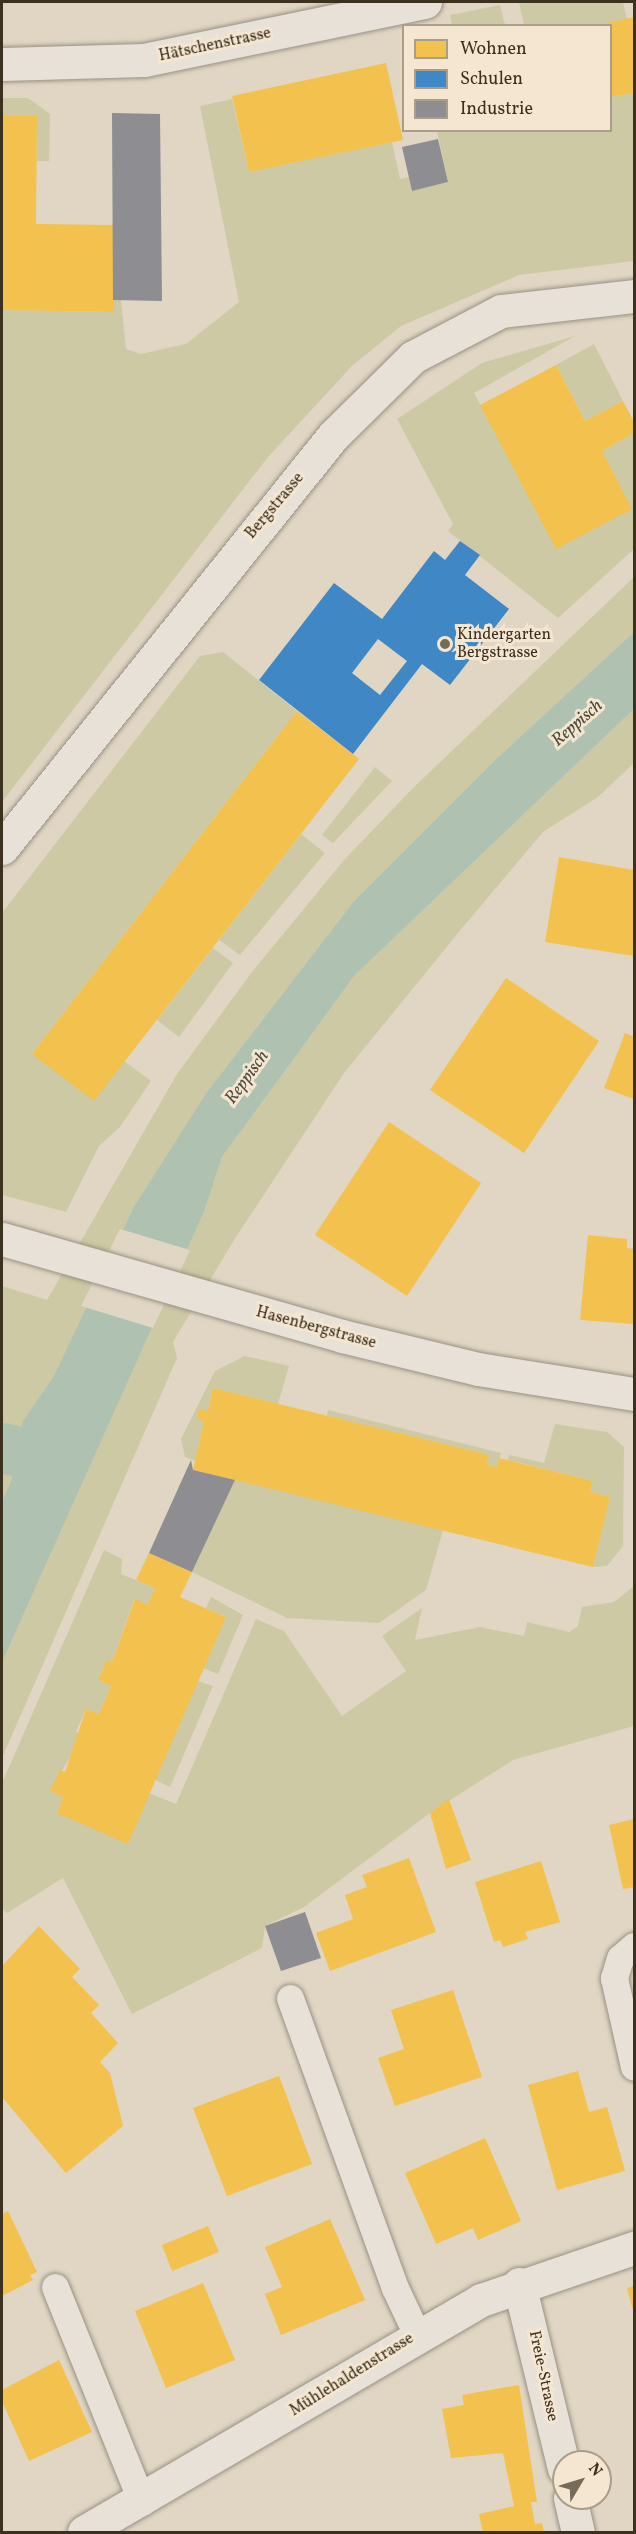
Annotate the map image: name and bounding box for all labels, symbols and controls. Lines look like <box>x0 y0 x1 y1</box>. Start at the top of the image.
street label: Hätschenstrasse <box>157 24 273 66</box>
legend <box>402 24 612 132</box>
text: Wohnen <box>460 37 527 62</box>
text: Schulen <box>460 67 523 92</box>
text: Industrie <box>460 97 533 122</box>
street label: Bergstrasse <box>242 469 308 543</box>
place label: Kindergarten Bergstrasse <box>457 625 551 663</box>
marker: Kindergarten Bergstrasse <box>438 637 452 651</box>
water label: Reppisch <box>548 696 608 752</box>
water label: Reppisch <box>221 1047 275 1109</box>
street label: Hasenbergstrasse <box>254 1303 378 1353</box>
street label: Mühlehaldenstrasse <box>287 2329 417 2421</box>
street label: Freie-Strasse <box>524 2329 562 2423</box>
north arrow <box>552 2450 612 2510</box>
text: N <box>582 2459 607 2482</box>

